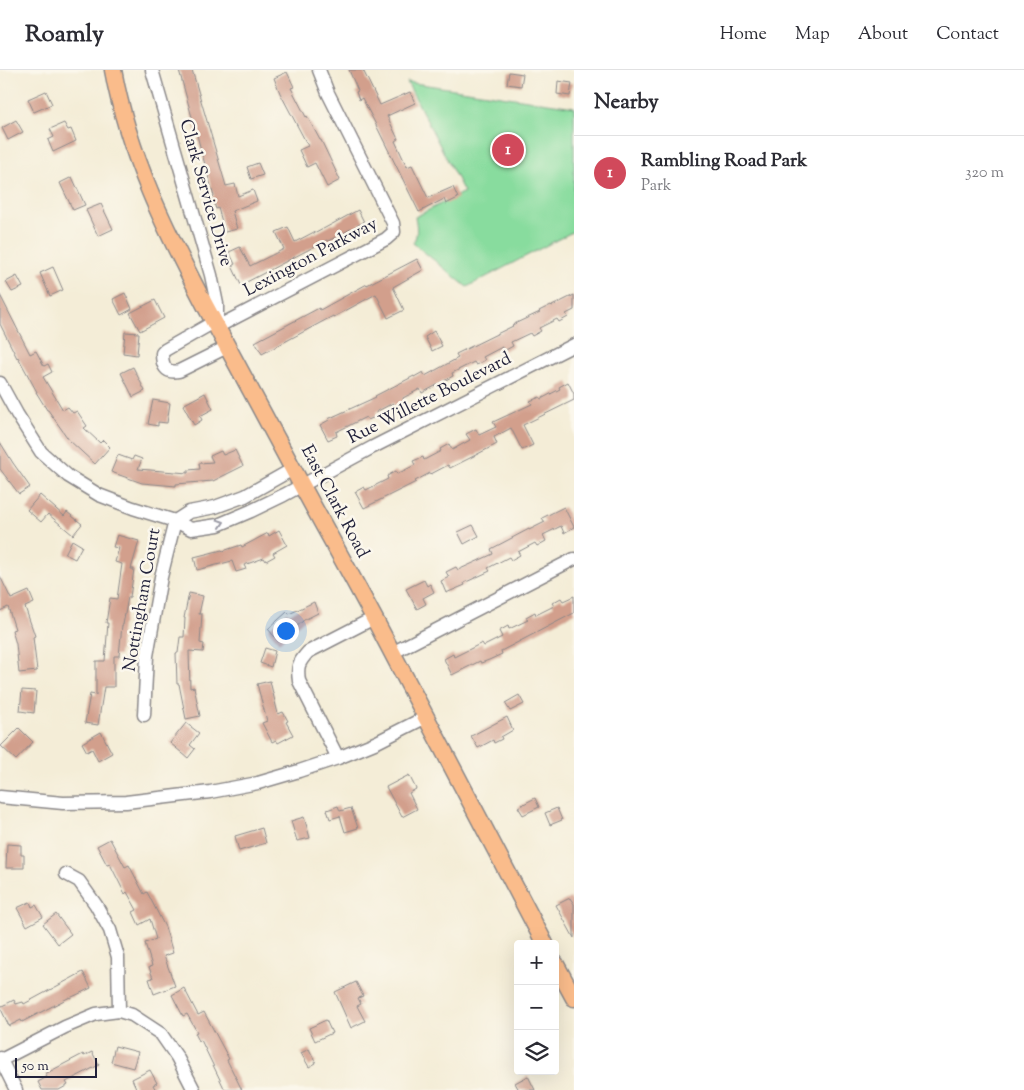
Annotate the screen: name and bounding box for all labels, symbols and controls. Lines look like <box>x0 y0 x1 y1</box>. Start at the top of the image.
text: Roamly <box>25 18 104 52</box>
text: Home <box>720 22 767 48</box>
text: Map <box>795 22 830 48</box>
text: About <box>858 22 908 48</box>
text: Contact <box>936 22 999 48</box>
text: Nearby <box>594 88 659 118</box>
street label: Clark Service Drive <box>172 116 238 270</box>
pin: 1 <box>492 131 524 169</box>
text: Rambling Road Park <box>641 148 807 175</box>
text: 1 <box>607 162 613 185</box>
text: 320 m <box>965 162 1004 185</box>
text: Park <box>641 175 672 198</box>
street label: Lexington Parkway <box>239 212 383 304</box>
street label: Rue Willette Boulevard <box>344 346 516 452</box>
street label: East Clark Road <box>293 441 375 563</box>
one-way arrow <box>216 519 224 529</box>
street label: Nottingham Court <box>118 526 168 674</box>
your location <box>273 618 299 644</box>
map controls <box>514 940 559 1075</box>
button: + <box>514 940 559 985</box>
button: − <box>514 985 559 1030</box>
button: layers <box>514 1030 559 1075</box>
scale bar <box>15 1055 98 1078</box>
text: 50 m <box>22 1057 49 1077</box>

